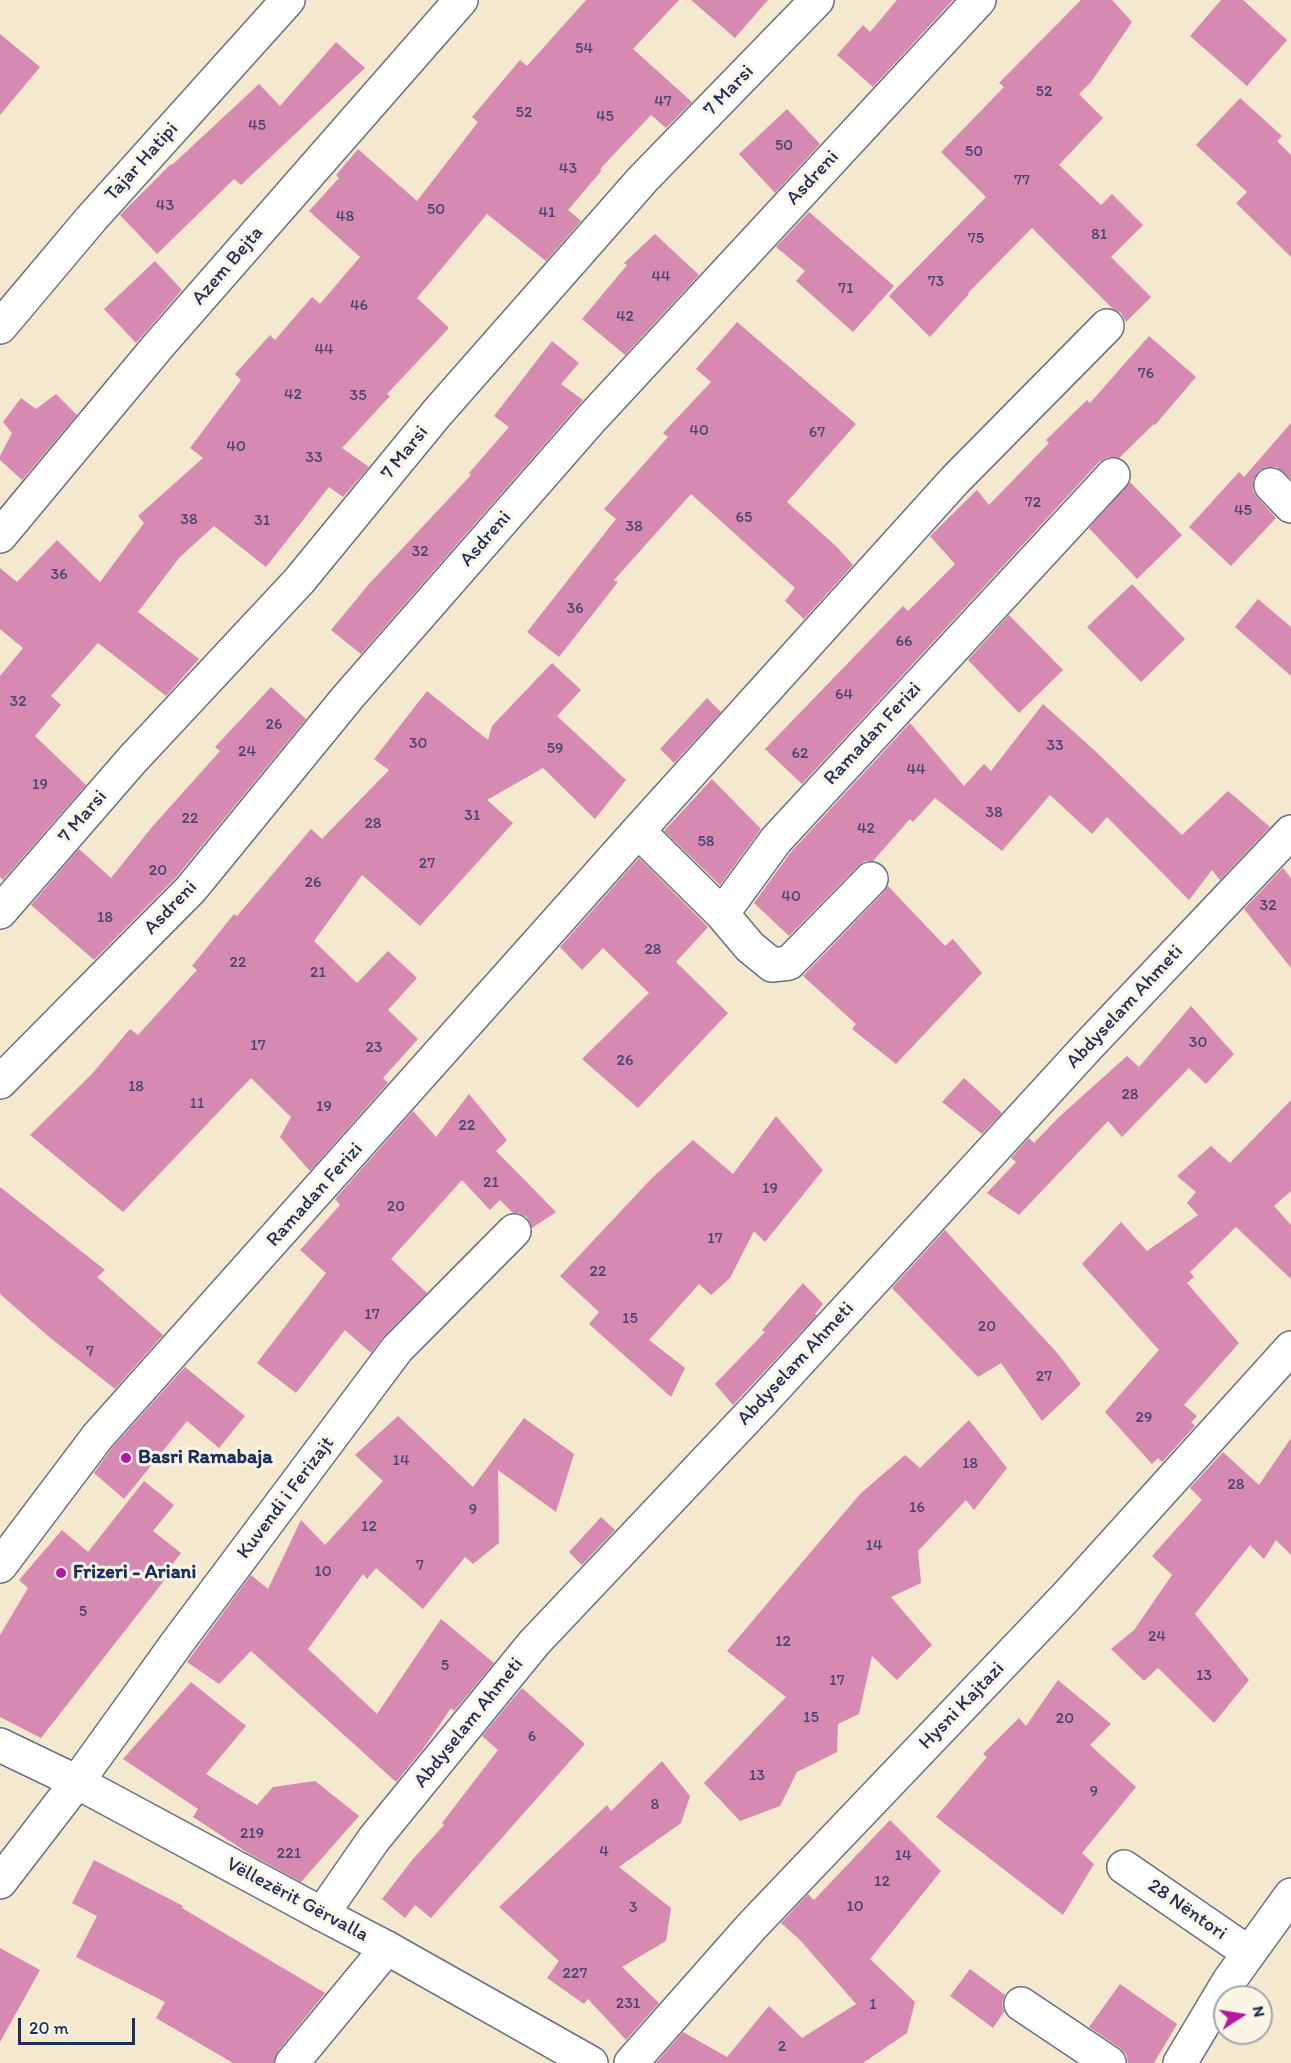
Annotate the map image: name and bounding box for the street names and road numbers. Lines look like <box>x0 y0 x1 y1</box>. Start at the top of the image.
street label: 7 Marsi <box>699 60 759 122</box>
street label: Tajar Hatipi <box>100 117 184 207</box>
street label: Asdreni <box>782 146 844 210</box>
street label: Azem Bejta <box>187 222 269 310</box>
street label: 7 Marsi <box>376 421 434 485</box>
street label: Asdreni <box>455 506 517 572</box>
street label: Ramadan Ferizi <box>819 677 927 791</box>
street label: 7 Marsi <box>53 786 113 848</box>
street label: Asdreni <box>139 876 203 940</box>
street label: Abdyselam Ahmeti <box>1062 940 1188 1074</box>
street label: Ramadan Ferizi <box>262 1138 368 1252</box>
street label: Abdyselam Ahmeti <box>733 1297 859 1431</box>
street label: Kuvendi i Ferizajt <box>232 1432 340 1564</box>
street label: Abdyselam Ahmeti <box>409 1653 529 1793</box>
street label: Hysni Kajtazi <box>914 1657 1010 1755</box>
street label: Vëllezërit Gërvalla <box>222 1852 372 1948</box>
street label: 28 Nëntori <box>1143 1874 1231 1946</box>

